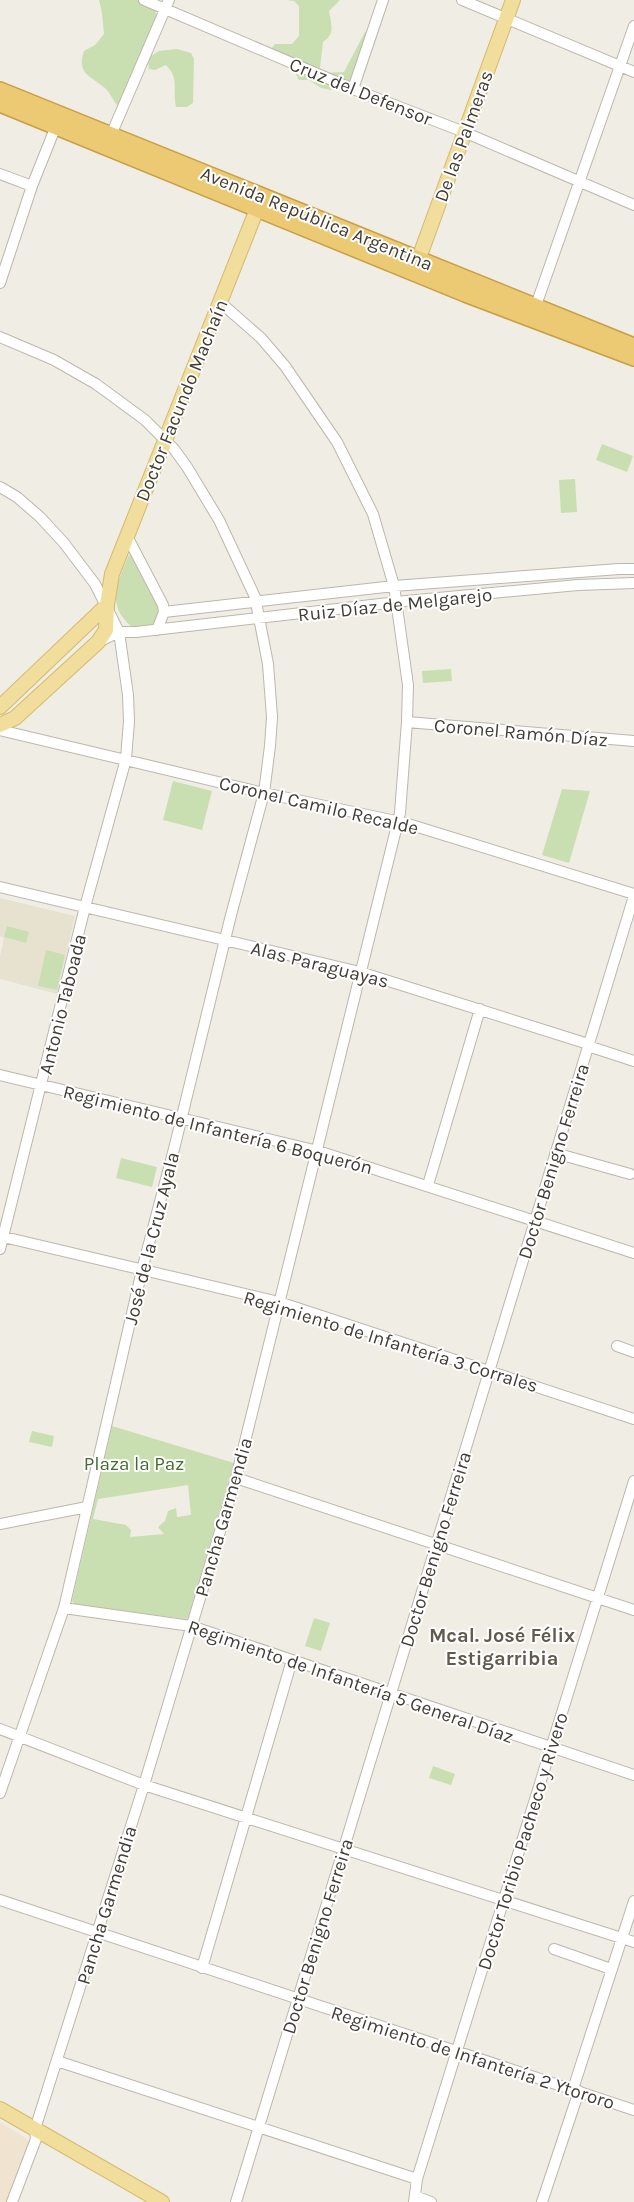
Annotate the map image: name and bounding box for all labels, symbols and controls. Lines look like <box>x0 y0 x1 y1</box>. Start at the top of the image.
street label: Cruz del Defensor <box>286 53 435 131</box>
street label: De las Palmeras <box>430 68 498 205</box>
street label: Avenida República Argentina <box>197 162 436 276</box>
street label: Doctor Facundo Machaín <box>131 296 233 505</box>
street label: Ruiz Díaz de Melgarejo <box>297 584 493 626</box>
street label: Coronel Ramón Díaz <box>433 714 609 752</box>
street label: Coronel Camilo Recalde <box>217 772 421 840</box>
street label: Antonio Taboada <box>35 932 91 1077</box>
street label: Alas Paraguayas <box>248 937 391 993</box>
street label: Doctor Benigno Ferreira <box>514 1061 594 1262</box>
street label: Regimiento de Infantería 6 Boquerón <box>61 1081 375 1179</box>
street label: José de la Cruz Ayala <box>120 1150 184 1327</box>
street label: Regimiento de Infantería 3 Corrales <box>241 1287 541 1397</box>
street label: Pancha Garmendia <box>191 1435 257 1599</box>
street label: Doctor Benigno Ferreira <box>396 1449 476 1650</box>
park label: Plaza la Paz <box>84 1453 184 1475</box>
street label: Regimiento de Infantería 5 General Díaz <box>185 1616 516 1748</box>
district label: Mcal. José Félix Estigarribia <box>429 1624 575 1670</box>
street label: Doctor Toribio Pacheco y Rivero <box>473 1710 573 1973</box>
street label: Pancha Garmendia <box>72 1823 142 1987</box>
street label: Doctor Benigno Ferreira <box>278 1836 358 2037</box>
street label: Regimiento de Infantería 2 Ytororo <box>328 2002 617 2114</box>

